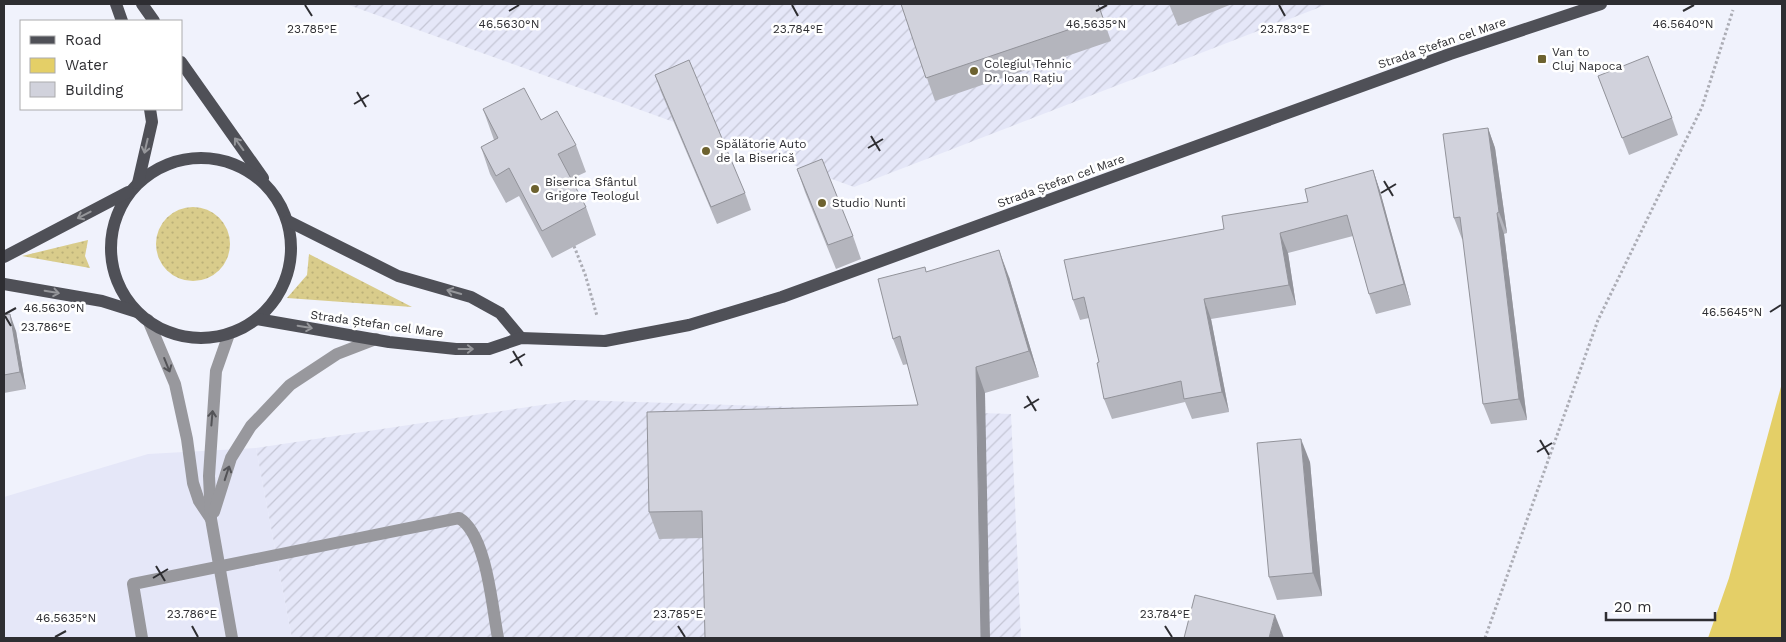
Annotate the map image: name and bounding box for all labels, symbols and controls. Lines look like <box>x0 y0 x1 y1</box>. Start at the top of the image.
street label: Strada Ștefan cel Mare <box>1376 15 1508 71</box>
text: 46.5630°N <box>479 17 539 31</box>
text: 46.5635°N <box>1066 17 1126 31</box>
text: 46.5640°N <box>1652 17 1714 31</box>
legend <box>20 20 182 110</box>
text: 23.785°E <box>287 22 337 36</box>
text: 23.784°E <box>773 22 824 36</box>
text: 23.783°E <box>1260 22 1310 36</box>
text: Road <box>65 31 102 49</box>
place label: Van to Cluj Napoca <box>1552 45 1623 73</box>
marker: Van to Cluj Napoca <box>1536 53 1548 65</box>
text: Water <box>65 56 108 74</box>
place label: Colegiul Tehnic Dr. Ioan Rațiu <box>984 57 1072 85</box>
marker: Colegiul Tehnic Dr. Ioan Rațiu <box>968 65 980 77</box>
text: Building <box>65 81 123 99</box>
one-way arrow <box>234 137 244 151</box>
place label: Spălătorie Auto de la Biserică <box>716 137 806 165</box>
one-way arrow <box>141 138 150 154</box>
marker: Spălătorie Auto de la Biserică <box>700 145 712 157</box>
street label: Strada Ștefan cel Mare <box>996 151 1127 211</box>
place label: Biserica Sfântul Grigore Teologul <box>545 175 639 203</box>
marker: Biserica Sfântul Grigore Teologul <box>529 183 541 195</box>
place label: Studio Nunti <box>832 196 906 210</box>
marker: Studio Nunti <box>816 197 828 209</box>
one-way arrow <box>77 210 92 220</box>
one-way arrow <box>447 287 463 296</box>
one-way arrow <box>43 288 59 298</box>
text: 46.5630°N <box>24 301 84 315</box>
text: 46.5645°N <box>1702 305 1762 319</box>
street label: Strada Ștefan cel Mare <box>310 308 444 340</box>
text: 23.786°E <box>21 320 72 334</box>
one-way arrow <box>297 323 313 333</box>
one-way arrow <box>458 344 474 354</box>
one-way arrow <box>163 357 173 372</box>
one-way arrow <box>207 410 217 426</box>
one-way arrow <box>222 465 232 481</box>
scale bar <box>1606 590 1715 622</box>
text: 20 m <box>1614 598 1652 616</box>
text: 23.786°E <box>167 607 218 621</box>
text: 23.785°E <box>653 607 703 621</box>
text: 23.784°E <box>1140 607 1191 621</box>
text: 46.5635°N <box>36 611 96 625</box>

